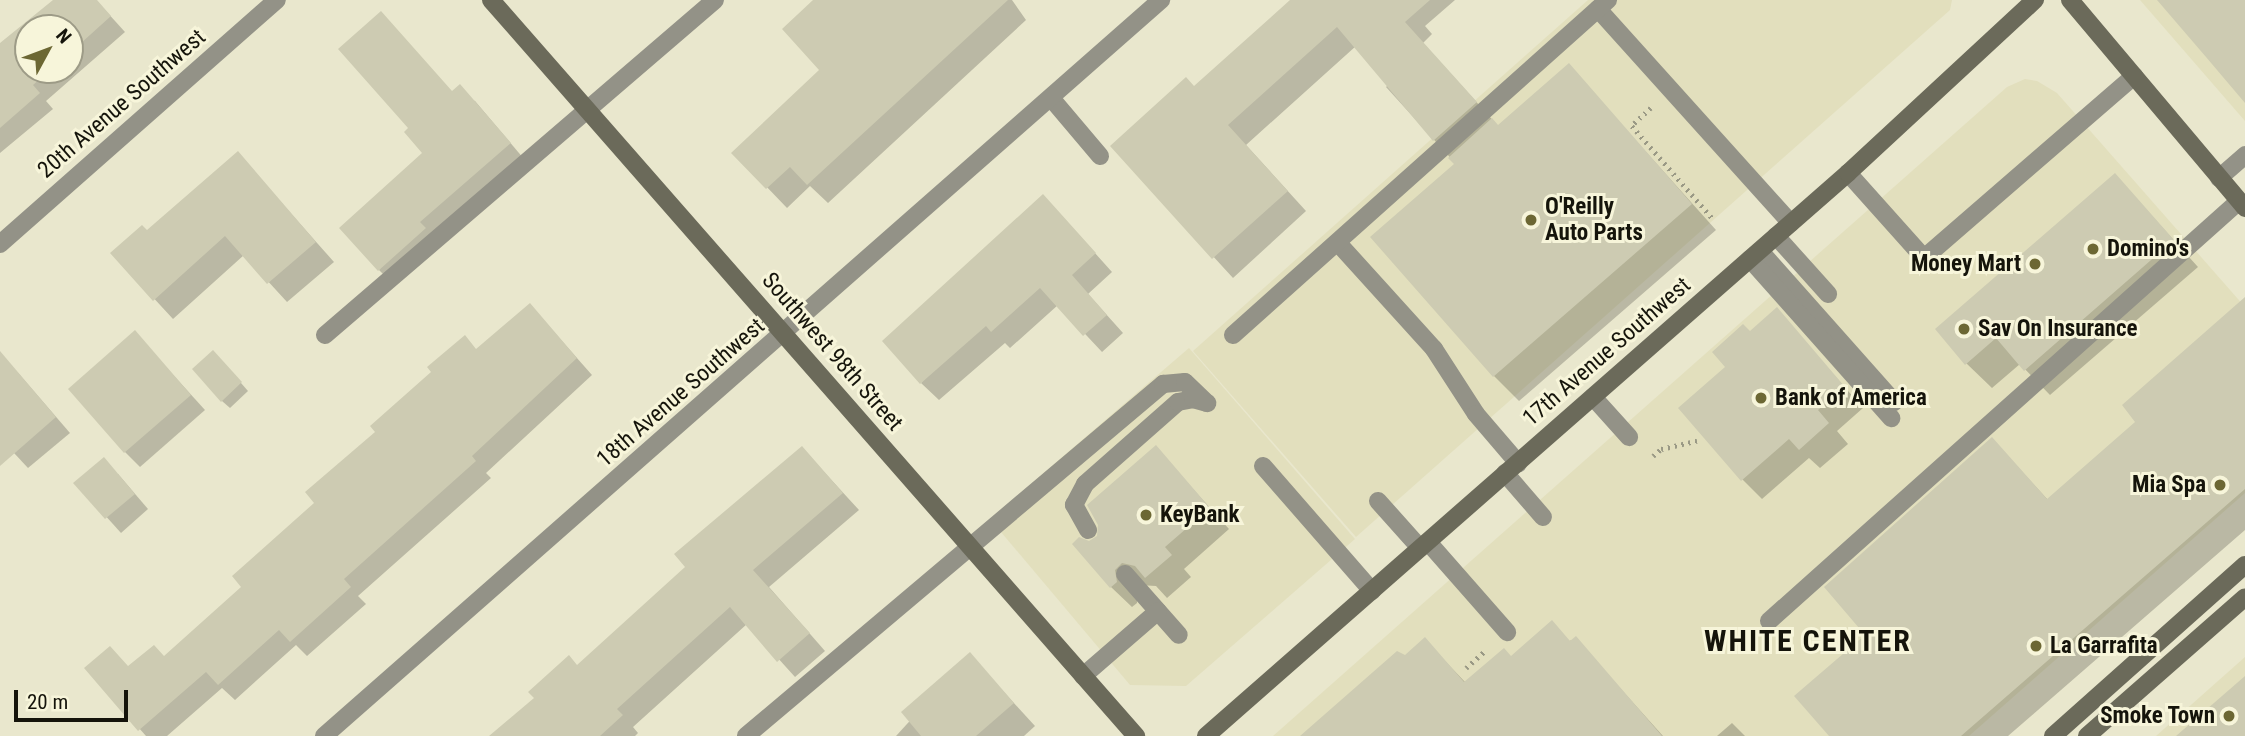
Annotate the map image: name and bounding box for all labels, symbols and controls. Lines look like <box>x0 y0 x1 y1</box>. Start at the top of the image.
north arrow <box>14 14 84 84</box>
street label: 20th Avenue Southwest <box>33 24 211 184</box>
text: N <box>51 24 76 48</box>
place label: O'Reilly Auto Parts <box>1545 193 1643 247</box>
marker: O'Reilly Auto Parts <box>1523 212 1539 228</box>
place label: Domino's <box>2107 235 2189 263</box>
marker: Domino's <box>2085 241 2101 257</box>
place label: Money Mart <box>1911 250 2021 278</box>
marker: Money Mart <box>2027 256 2043 272</box>
street label: Southwest 98th Street <box>756 267 908 437</box>
street label: 17th Avenue Southwest <box>1518 272 1696 432</box>
street label: 18th Avenue Southwest <box>592 313 770 473</box>
place label: Sav On Insurance <box>1978 315 2138 343</box>
marker: Sav On Insurance <box>1956 321 1972 337</box>
place label: Bank of America <box>1775 384 1927 412</box>
marker: Bank of America <box>1753 390 1769 406</box>
place label: Mia Spa <box>2132 471 2206 499</box>
marker: Mia Spa <box>2212 477 2228 493</box>
place label: KeyBank <box>1160 501 1240 529</box>
marker: KeyBank <box>1138 507 1154 523</box>
district label: WHITE CENTER <box>1706 623 1910 659</box>
place label: La Garrafita <box>2050 632 2158 660</box>
marker: La Garrafita <box>2028 638 2044 654</box>
scale bar <box>18 676 131 720</box>
text: 20 m <box>27 690 68 714</box>
place label: Smoke Town <box>2100 702 2215 730</box>
marker: Smoke Town <box>2221 708 2237 724</box>

